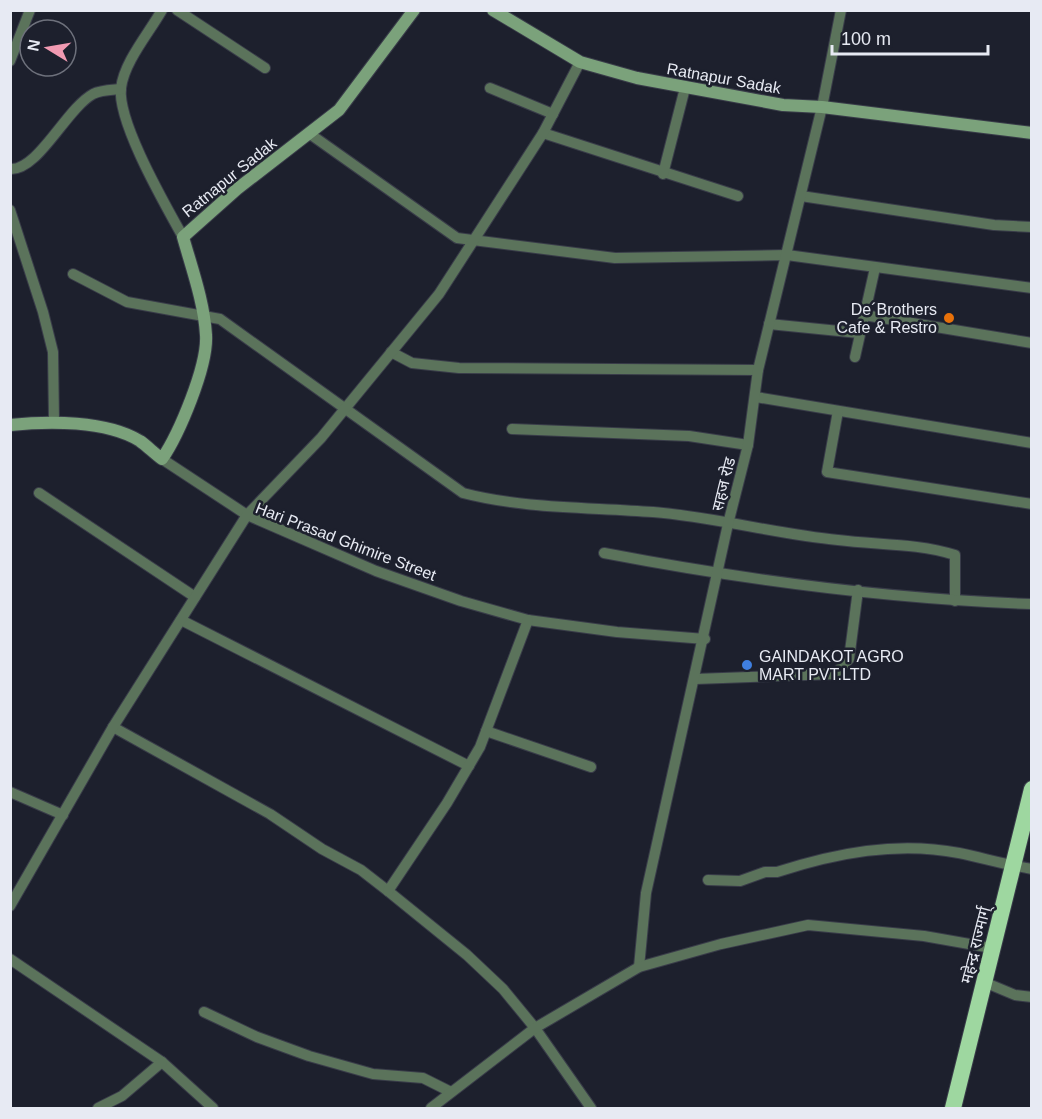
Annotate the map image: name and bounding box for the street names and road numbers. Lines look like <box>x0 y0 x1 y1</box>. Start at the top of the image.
street label: Ratnapur Sadak <box>665 60 783 97</box>
street label: Ratnapur Sadak <box>179 134 280 220</box>
street label: सहज रोड <box>709 455 738 513</box>
street label: Hari Prasad Ghimire Street <box>253 499 439 584</box>
street label: महेन्द्र राज्मार्ग् <box>957 902 996 986</box>

